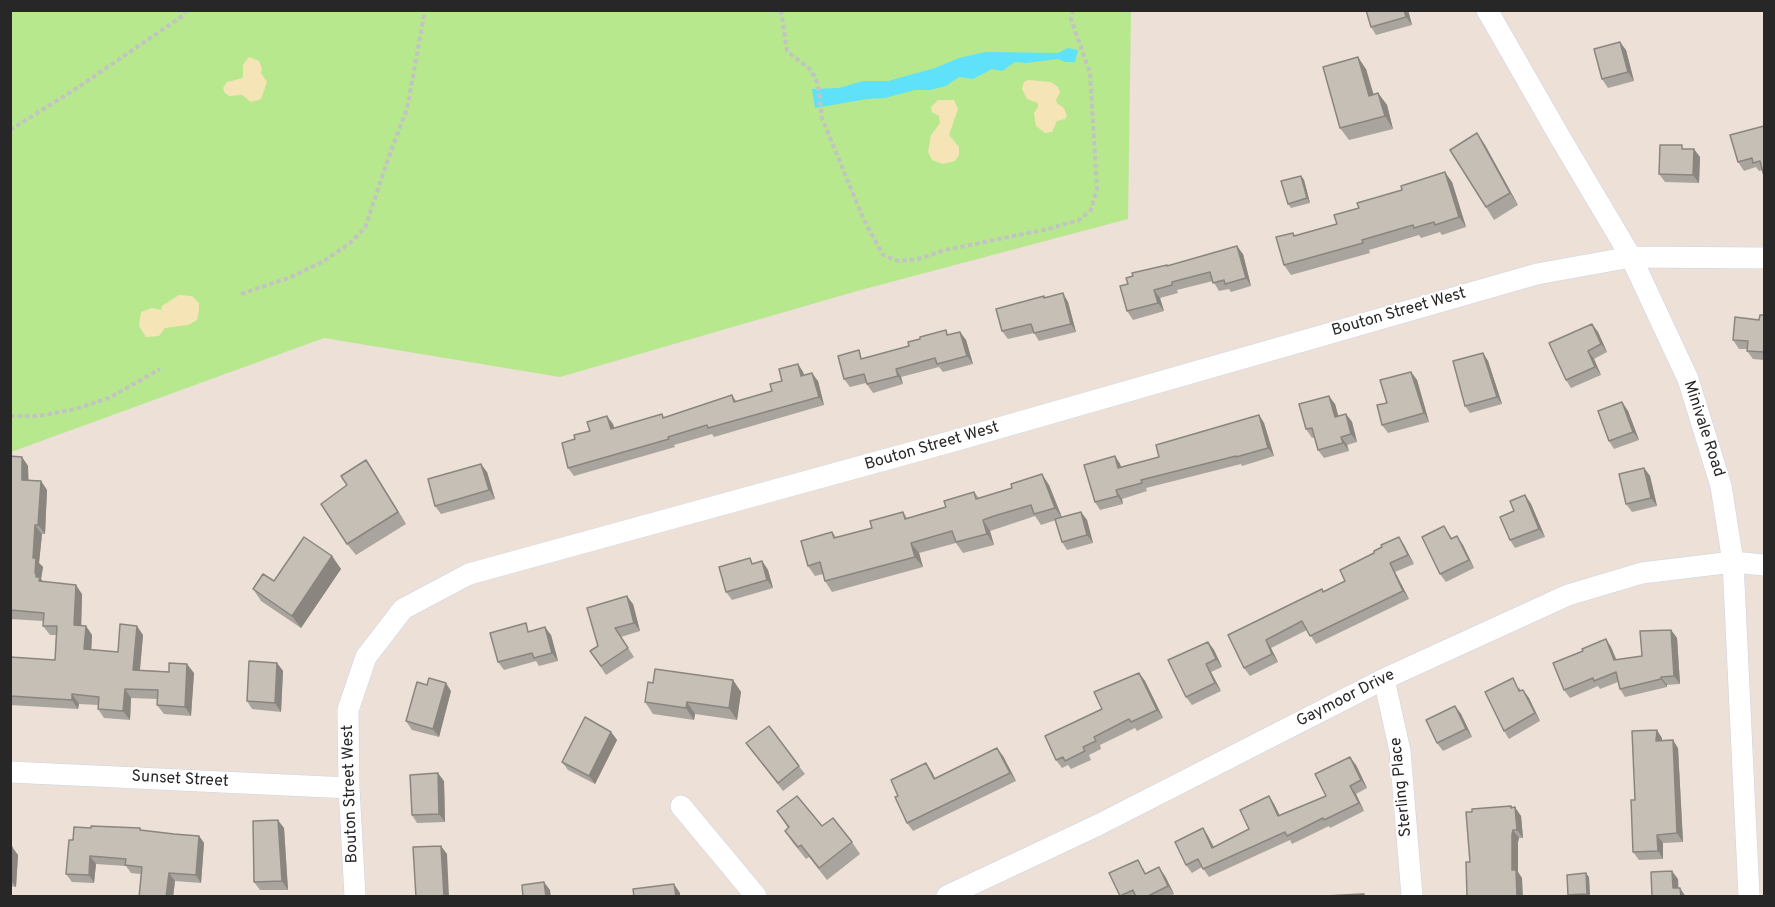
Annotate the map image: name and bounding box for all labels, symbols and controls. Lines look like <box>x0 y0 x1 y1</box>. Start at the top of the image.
street label: Bouton Street West <box>1330 285 1468 341</box>
street label: Minivale Road <box>1678 379 1728 479</box>
street label: Bouton Street West <box>863 419 1001 475</box>
street label: Gaymoor Drive <box>1294 666 1398 732</box>
street label: Bouton Street West <box>339 724 363 864</box>
street label: Sterling Place <box>1387 736 1417 838</box>
street label: Sunset Street <box>131 768 229 792</box>

